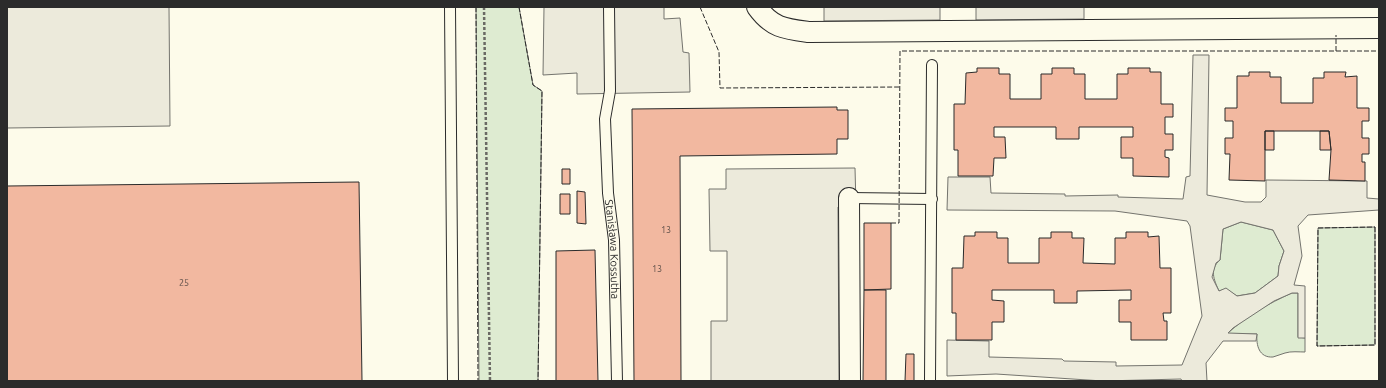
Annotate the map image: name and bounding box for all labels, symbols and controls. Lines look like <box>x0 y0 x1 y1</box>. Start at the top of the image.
street label: Stanisława Kossutha <box>603 199 621 299</box>
house number: 13 <box>661 225 671 235</box>
house number: 13 <box>652 264 662 274</box>
house number: 25 <box>179 278 189 288</box>

